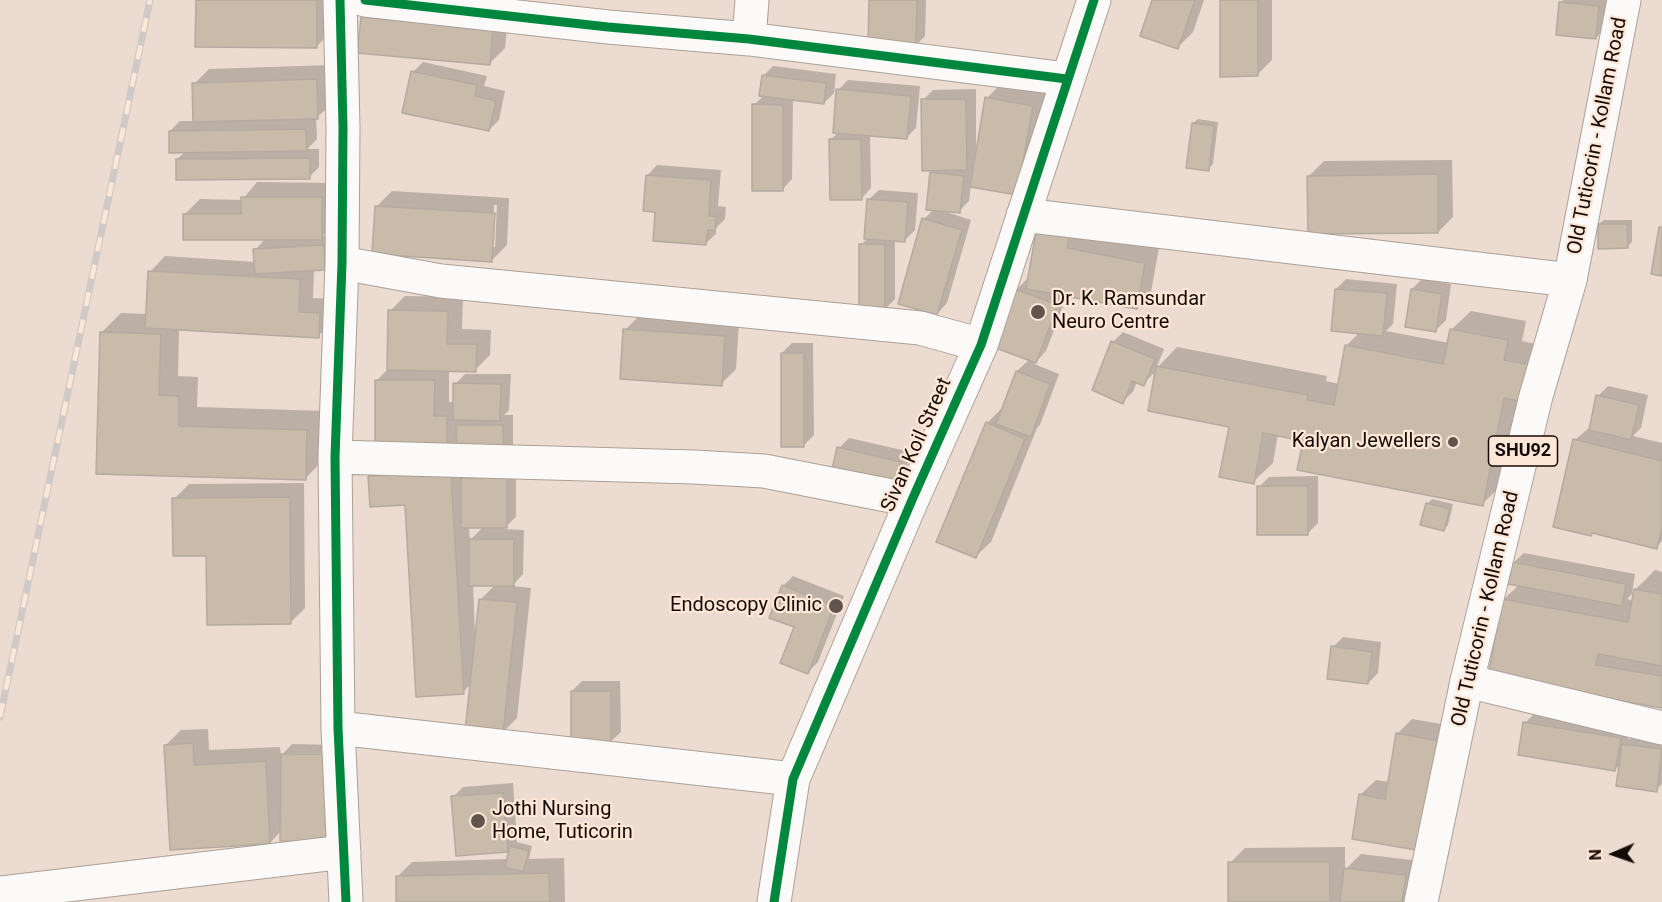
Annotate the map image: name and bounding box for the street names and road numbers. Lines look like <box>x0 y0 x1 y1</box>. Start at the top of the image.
street label: Old Tuticorin - Kollam Road <box>1563 15 1633 257</box>
street label: Sivan Koil Street <box>877 374 957 516</box>
road number: SHU92 <box>1488 436 1558 466</box>
street label: Old Tuticorin - Kollam Road <box>1447 489 1525 729</box>

